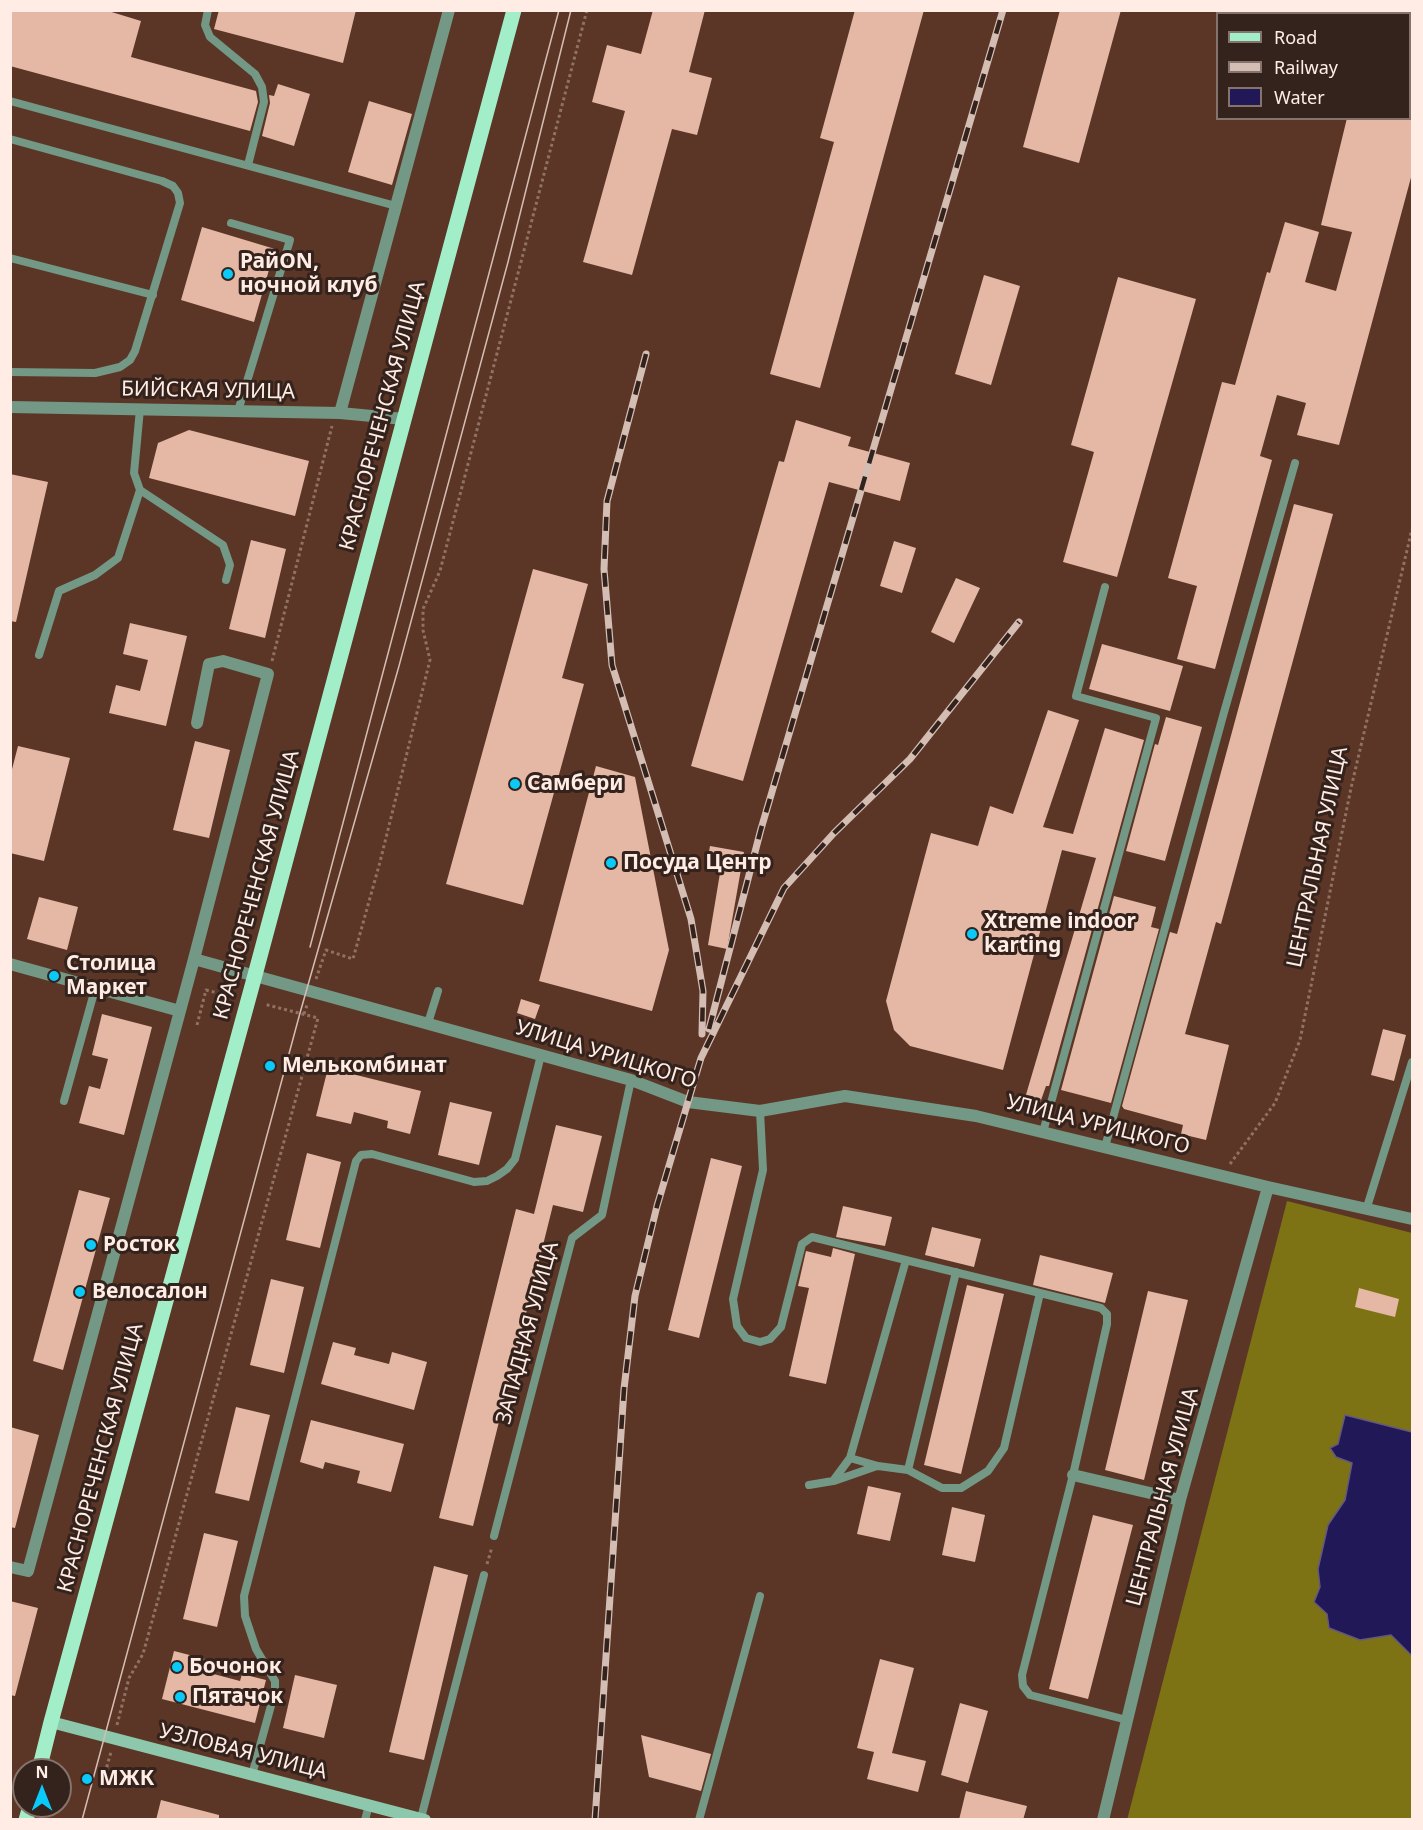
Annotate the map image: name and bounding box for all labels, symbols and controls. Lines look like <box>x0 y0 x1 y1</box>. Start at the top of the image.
legend <box>1216 12 1411 120</box>
text: Road <box>1274 25 1317 49</box>
text: Railway <box>1274 55 1338 79</box>
text: Water <box>1274 85 1325 109</box>
place label: РайON, ночной клуб <box>240 249 378 299</box>
marker: РайON, ночной клуб <box>221 267 235 281</box>
street label: КРАСНОРЕЧЕНСКАЯ УЛИЦА <box>335 279 431 553</box>
street label: БИЙСКАЯ УЛИЦА <box>121 377 295 405</box>
street label: ЦЕНТРАЛЬНАЯ УЛИЦА <box>1282 744 1354 970</box>
street label: КРАСНОРЕЧЕНСКАЯ УЛИЦА <box>209 748 305 1022</box>
place label: Самбери <box>527 771 623 797</box>
marker: Самбери <box>508 777 522 791</box>
place label: Посуда Центр <box>623 850 772 876</box>
marker: Посуда Центр <box>604 856 618 870</box>
place label: Xtreme indoor karting <box>984 909 1136 959</box>
marker: Xtreme indoor karting <box>965 927 979 941</box>
place label: Столица Маркет <box>66 951 156 1001</box>
marker: Столица Маркет <box>47 969 61 983</box>
street label: УЛИЦА УРИЦКОГО <box>512 1015 700 1095</box>
place label: Мелькомбинат <box>282 1053 447 1079</box>
marker: Мелькомбинат <box>263 1059 277 1073</box>
street label: УЛИЦА УРИЦКОГО <box>1004 1090 1192 1160</box>
place label: Росток <box>103 1232 176 1258</box>
marker: Росток <box>84 1238 98 1252</box>
street label: ЗАПАДНАЯ УЛИЦА <box>492 1239 564 1427</box>
place label: Велосалон <box>92 1279 208 1305</box>
marker: Велосалон <box>73 1285 87 1299</box>
street label: КРАСНОРЕЧЕНСКАЯ УЛИЦА <box>53 1321 149 1595</box>
street label: ЦЕНТРАЛЬНАЯ УЛИЦА <box>1122 1385 1204 1609</box>
place label: Бочонок <box>189 1654 282 1680</box>
marker: Бочонок <box>170 1660 184 1674</box>
place label: Пятачок <box>192 1684 283 1710</box>
marker: Пятачок <box>173 1690 187 1704</box>
street label: УЗЛОВАЯ УЛИЦА <box>156 1719 330 1785</box>
north arrow <box>12 1758 72 1818</box>
text: N <box>35 1761 49 1783</box>
place label: МЖК <box>99 1766 154 1792</box>
marker: МЖК <box>80 1772 94 1786</box>

